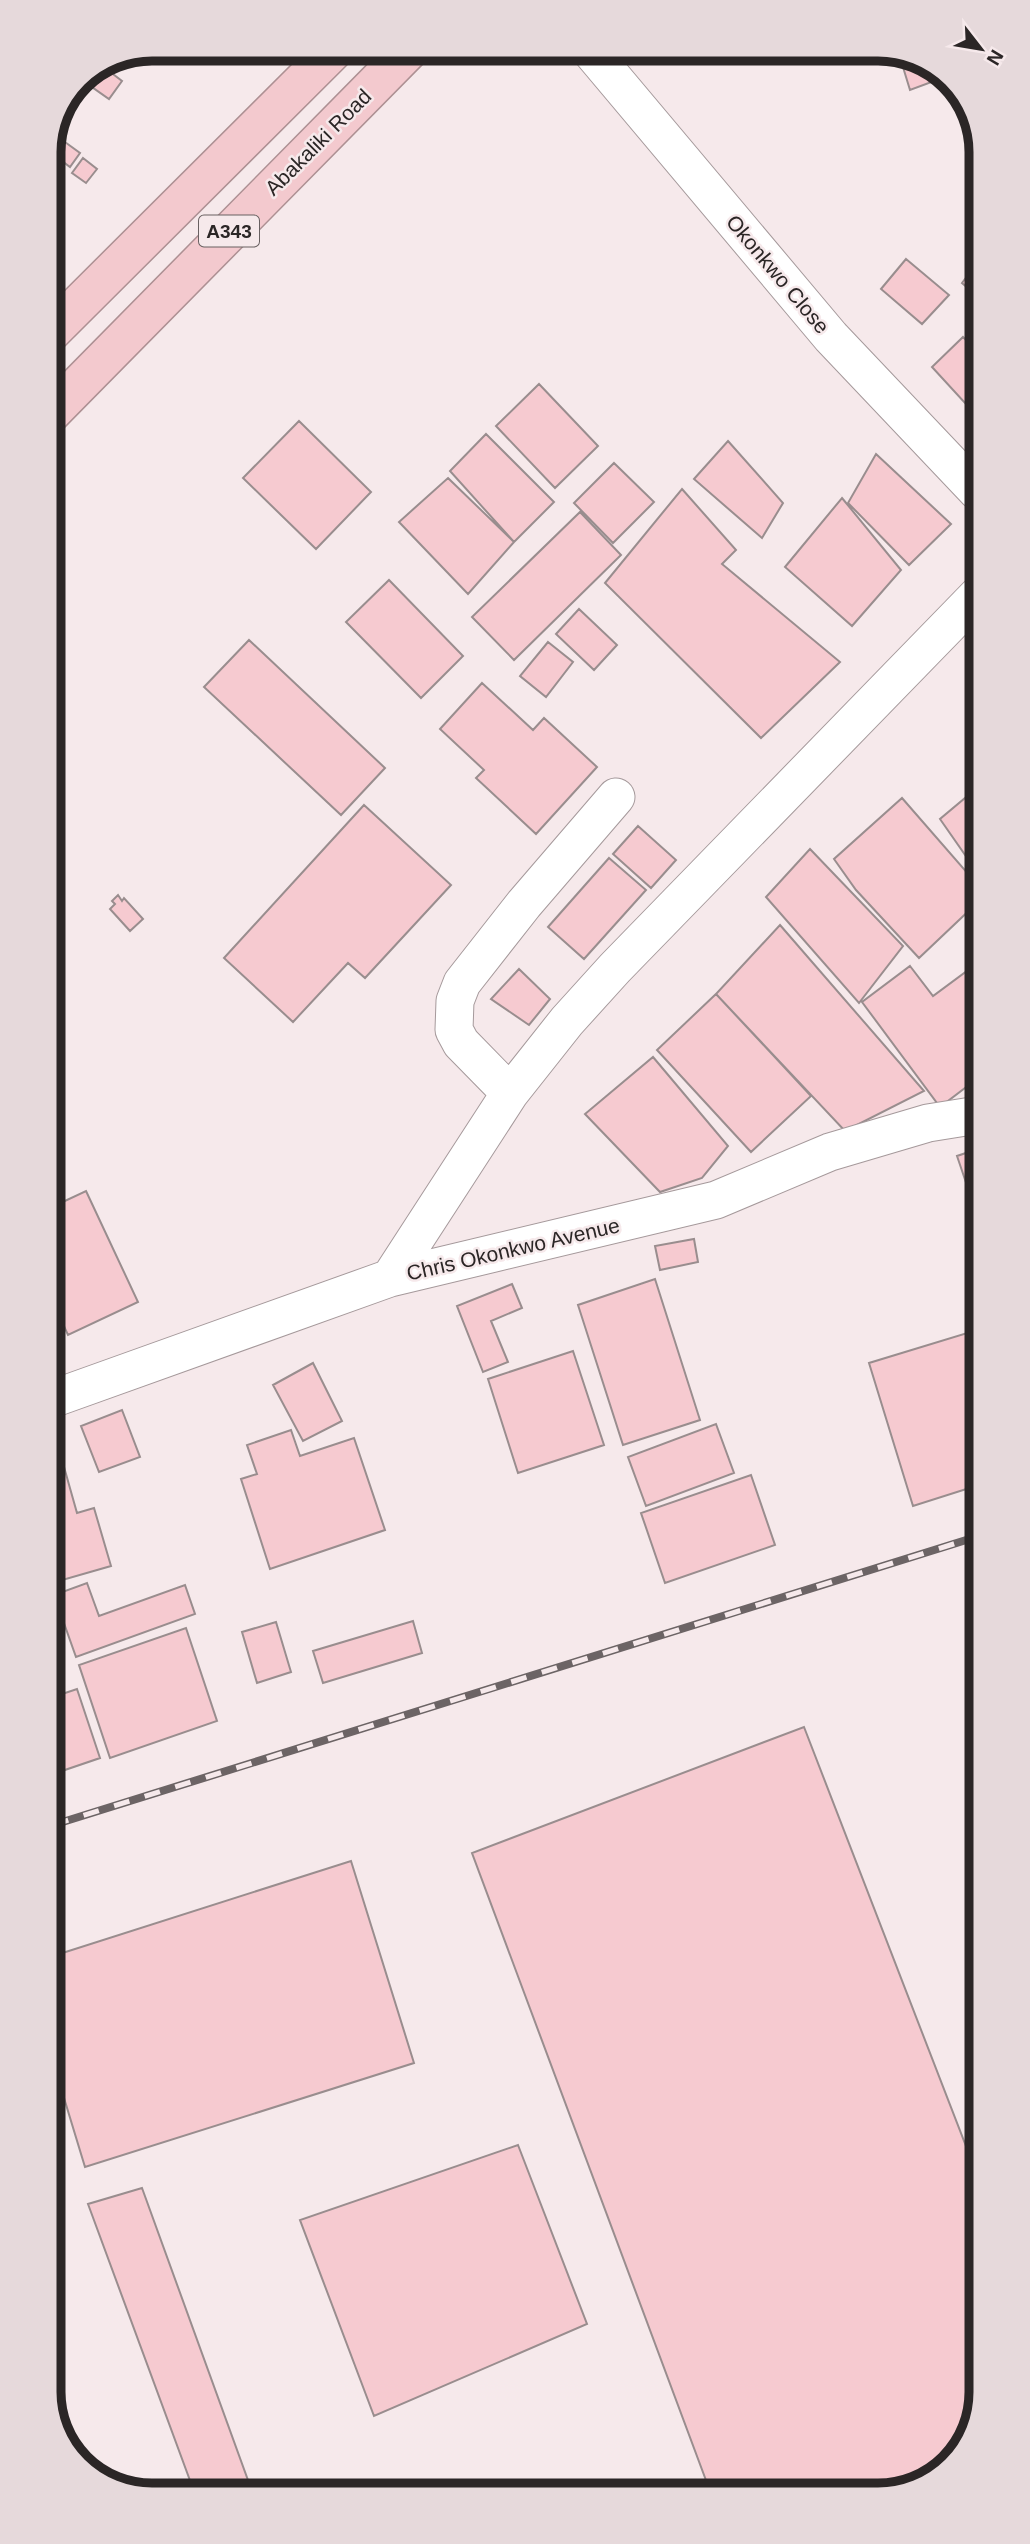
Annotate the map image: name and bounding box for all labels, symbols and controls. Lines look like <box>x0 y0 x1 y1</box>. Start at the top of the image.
north arrow <box>946 14 1016 84</box>
text: N <box>983 46 1008 69</box>
street label: Abakaliki Road <box>260 84 376 200</box>
street label: Okonkwo Close <box>722 210 834 338</box>
road number: A343 <box>199 216 259 246</box>
street label: Chris Okonkwo Avenue <box>404 1213 622 1285</box>

